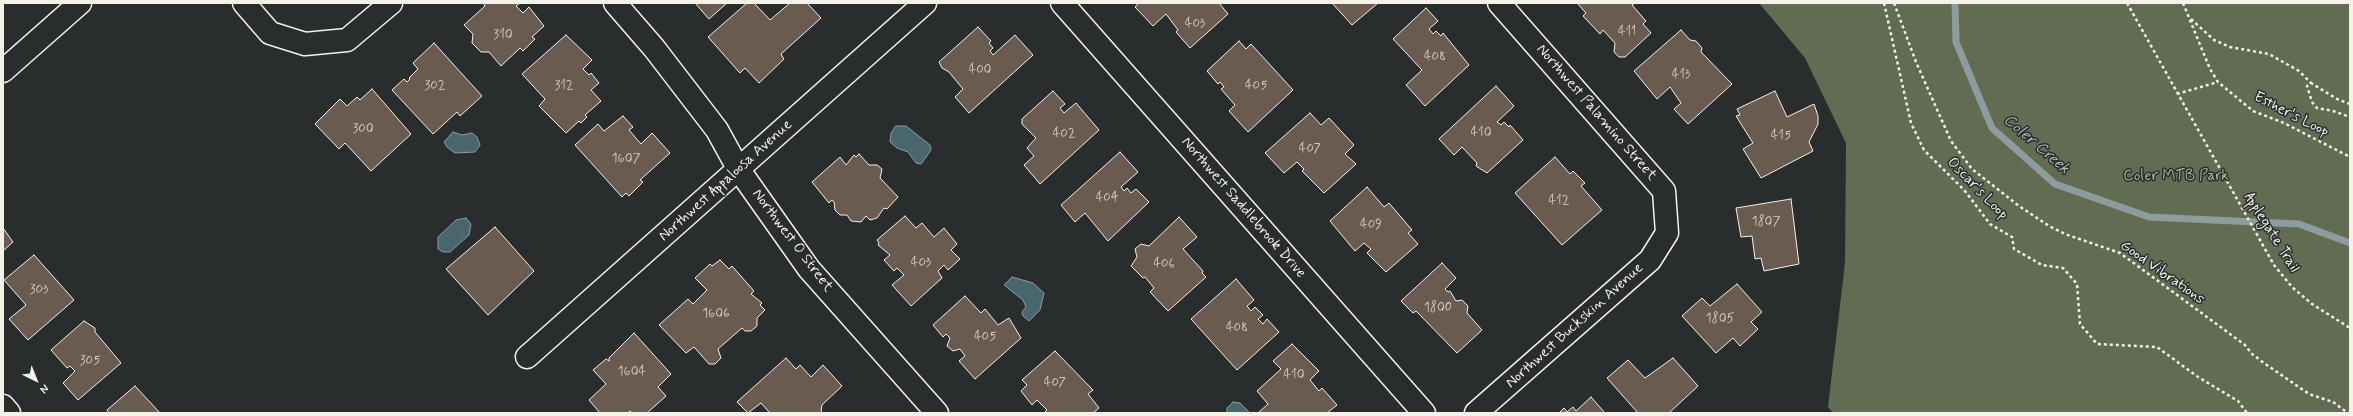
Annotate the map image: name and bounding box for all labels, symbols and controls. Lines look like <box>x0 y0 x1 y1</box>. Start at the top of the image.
house number: 403 <box>1185 16 1205 32</box>
house number: 411 <box>1618 24 1636 40</box>
house number: 310 <box>493 27 513 43</box>
street label: Northwest Palamino Street <box>1532 41 1660 185</box>
house number: 408 <box>1424 49 1446 65</box>
house number: 400 <box>969 62 991 78</box>
house number: 413 <box>1672 67 1690 83</box>
house number: 302 <box>424 78 446 94</box>
house number: 312 <box>554 78 574 94</box>
house number: 405 <box>1245 78 1267 94</box>
street label: Esther's Loop <box>2251 88 2331 142</box>
water label: Coler Creek <box>1999 111 2073 179</box>
street label: Northwest Appaloosa Avenue <box>656 116 796 246</box>
house number: 300 <box>352 121 374 137</box>
house number: 410 <box>1471 125 1491 141</box>
house number: 402 <box>1053 126 1075 142</box>
house number: 415 <box>1771 128 1791 144</box>
street label: Northwest Saddlebrook Drive <box>1177 134 1309 282</box>
house number: 407 <box>1299 141 1321 157</box>
house number: 1607 <box>612 151 640 167</box>
street label: Oscar's Loop <box>1943 154 2011 224</box>
park label: Coler MTB Park <box>2123 168 2229 186</box>
street label: Northwest O Street <box>747 186 837 296</box>
house number: 404 <box>1096 190 1118 206</box>
street label: Applegate Trail <box>2239 190 2303 276</box>
house number: 412 <box>1549 193 1569 209</box>
house number: 1807 <box>1752 214 1780 230</box>
house number: 409 <box>1360 217 1382 233</box>
street label: Good Vibrations <box>2116 237 2208 309</box>
house number: 403 <box>911 255 931 271</box>
house number: 406 <box>1153 256 1175 272</box>
street label: Northwest Buckskin Avenue <box>1503 259 1647 393</box>
house number: 303 <box>30 282 48 298</box>
house number: 1800 <box>1424 300 1452 316</box>
house number: 1606 <box>702 306 730 322</box>
house number: 1805 <box>1706 311 1734 327</box>
house number: 408 <box>1226 320 1248 336</box>
house number: 405 <box>974 329 996 345</box>
house number: 305 <box>80 353 100 369</box>
north arrow <box>16 360 56 400</box>
house number: 1604 <box>618 364 646 380</box>
house number: 410 <box>1284 367 1304 383</box>
house number: 407 <box>1044 375 1066 391</box>
text: N <box>37 381 52 396</box>

